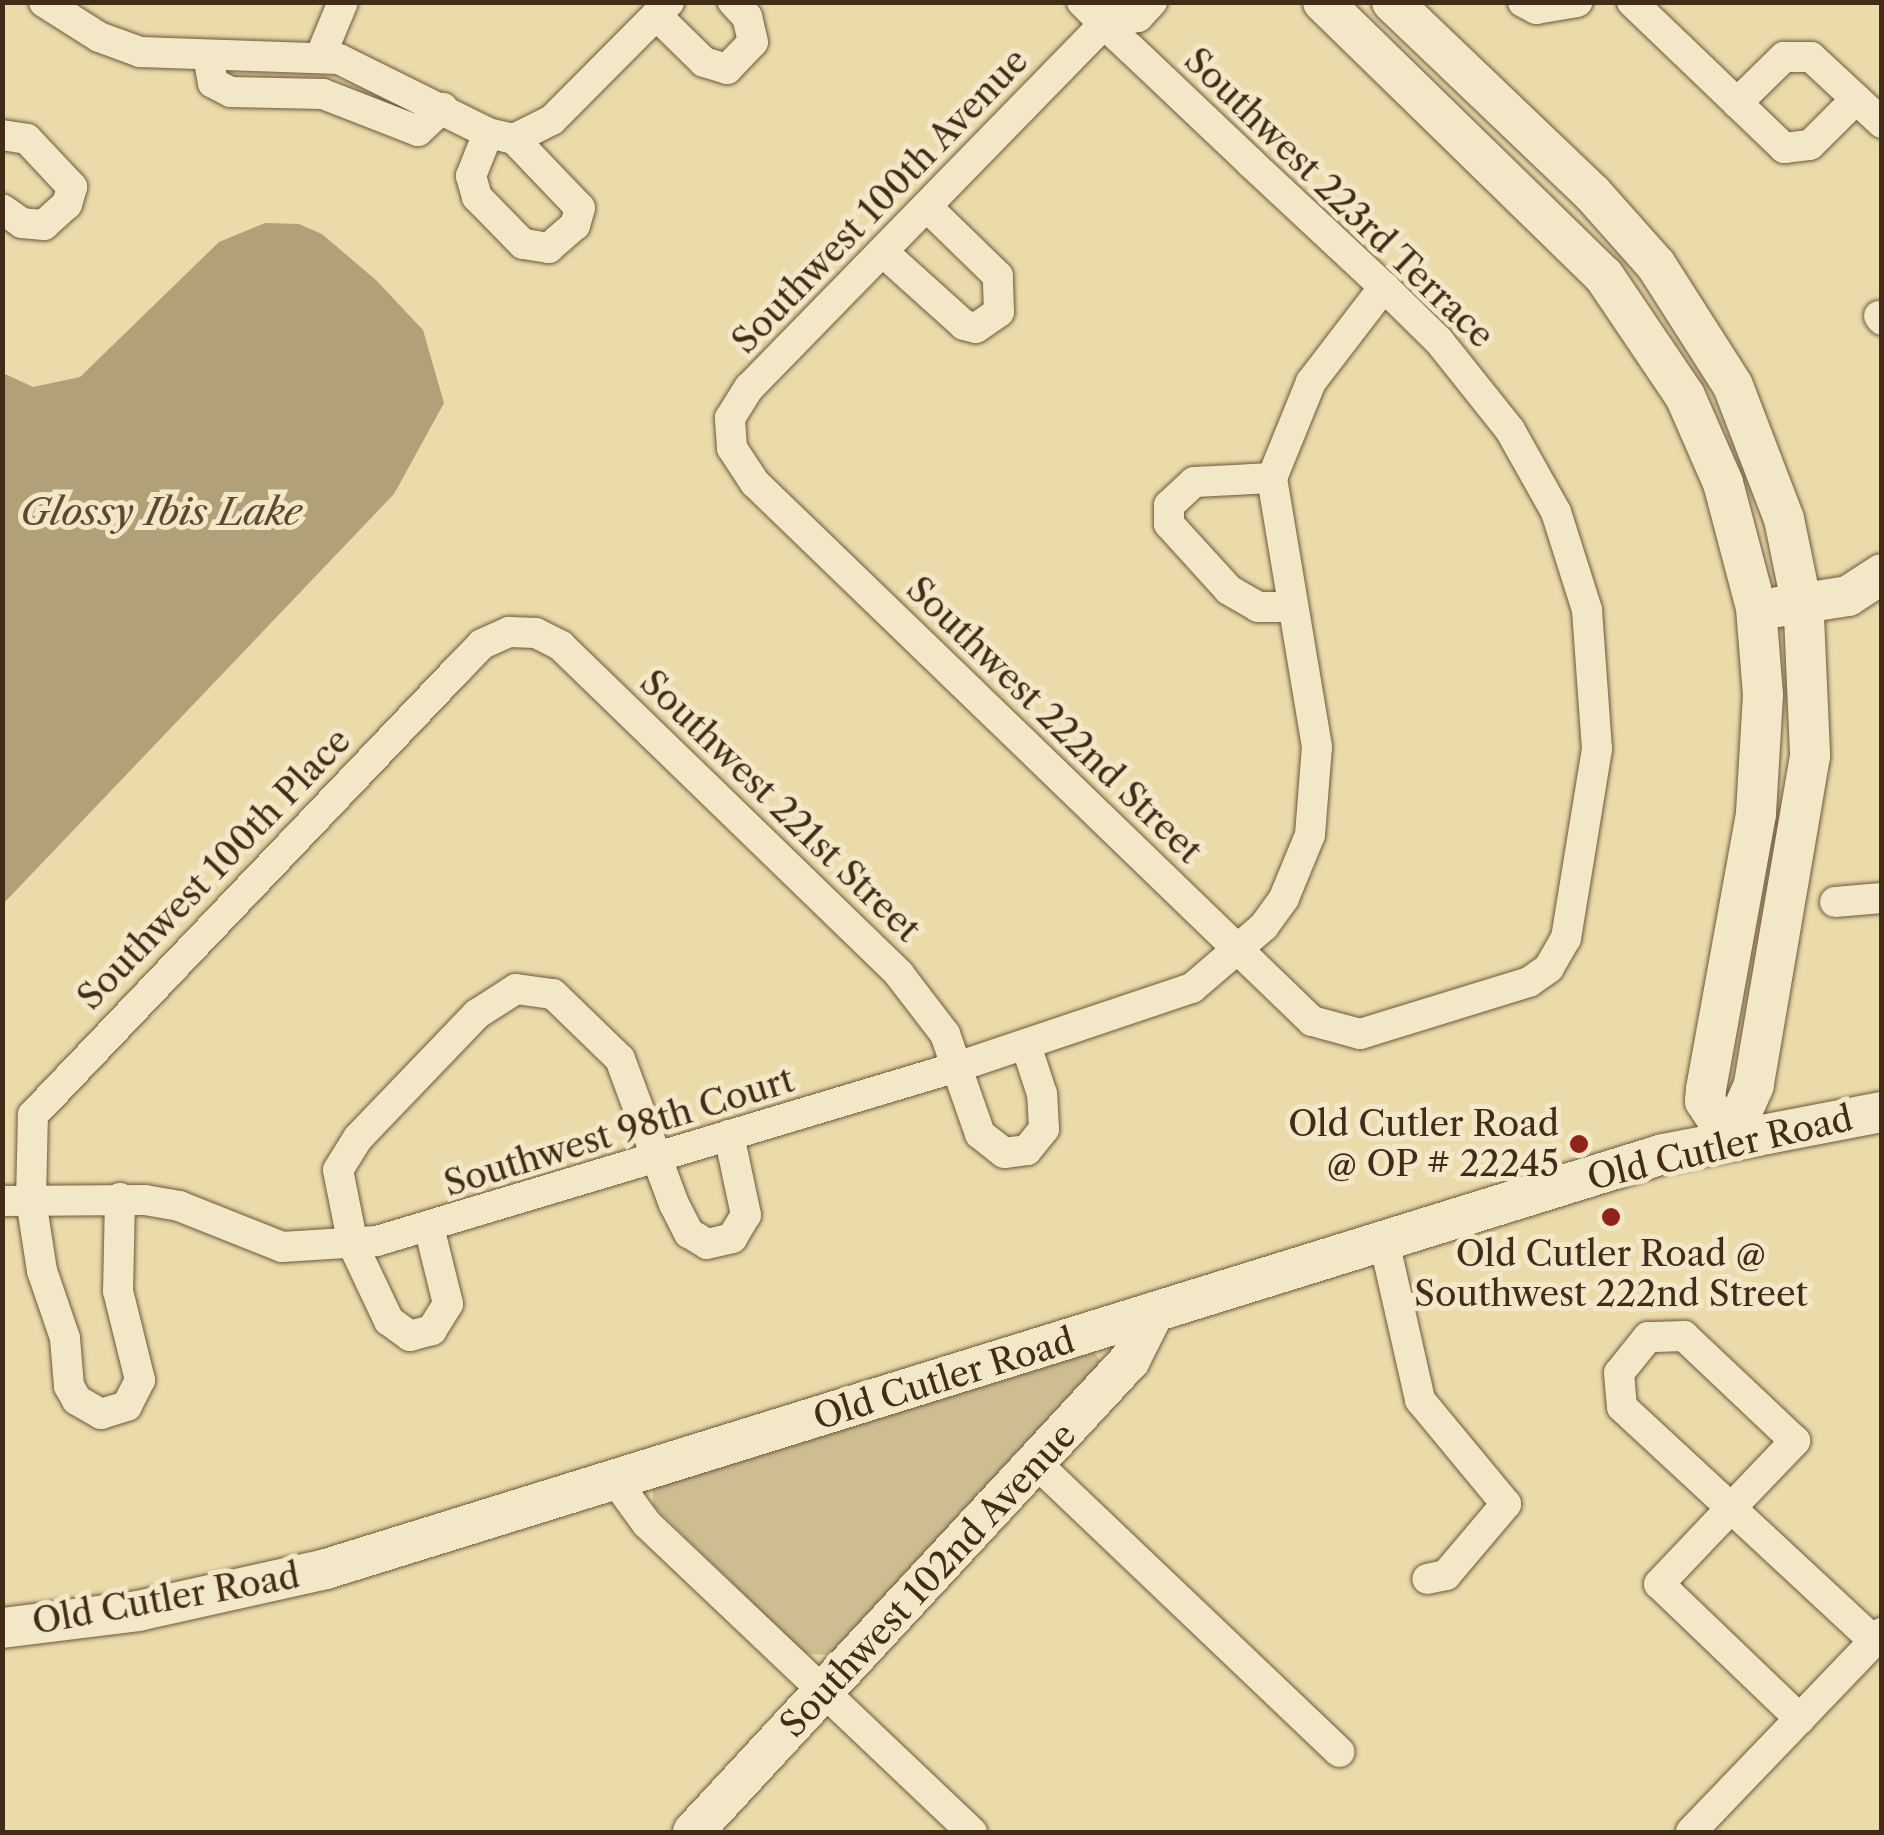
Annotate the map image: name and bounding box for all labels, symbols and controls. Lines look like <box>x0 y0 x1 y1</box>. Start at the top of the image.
street label: Southwest 100th Avenue <box>723 39 1037 363</box>
street label: Southwest 223rd Terrace <box>1175 39 1503 357</box>
water label: Glossy Ibis Lake <box>20 489 302 535</box>
street label: Southwest 222nd Street <box>898 568 1210 872</box>
street label: Southwest 221st Street <box>631 661 929 951</box>
street label: Southwest 100th Place <box>69 720 359 1018</box>
street label: Southwest 98th Court <box>439 1059 799 1205</box>
street label: Old Cutler Road <box>1583 1097 1857 1199</box>
place label: Old Cutler Road @ OP # 22245 <box>1288 1103 1559 1185</box>
marker: Old Cutler Road @ OP # 22245 <box>1568 1133 1590 1155</box>
marker: Old Cutler Road @ Southwest 222nd Street <box>1600 1206 1622 1228</box>
place label: Old Cutler Road @ Southwest 222nd Street <box>1414 1233 1808 1315</box>
street label: Old Cutler Road <box>808 1319 1080 1439</box>
street label: Southwest 102nd Avenue <box>771 1414 1085 1746</box>
street label: Old Cutler Road <box>29 1555 303 1643</box>

